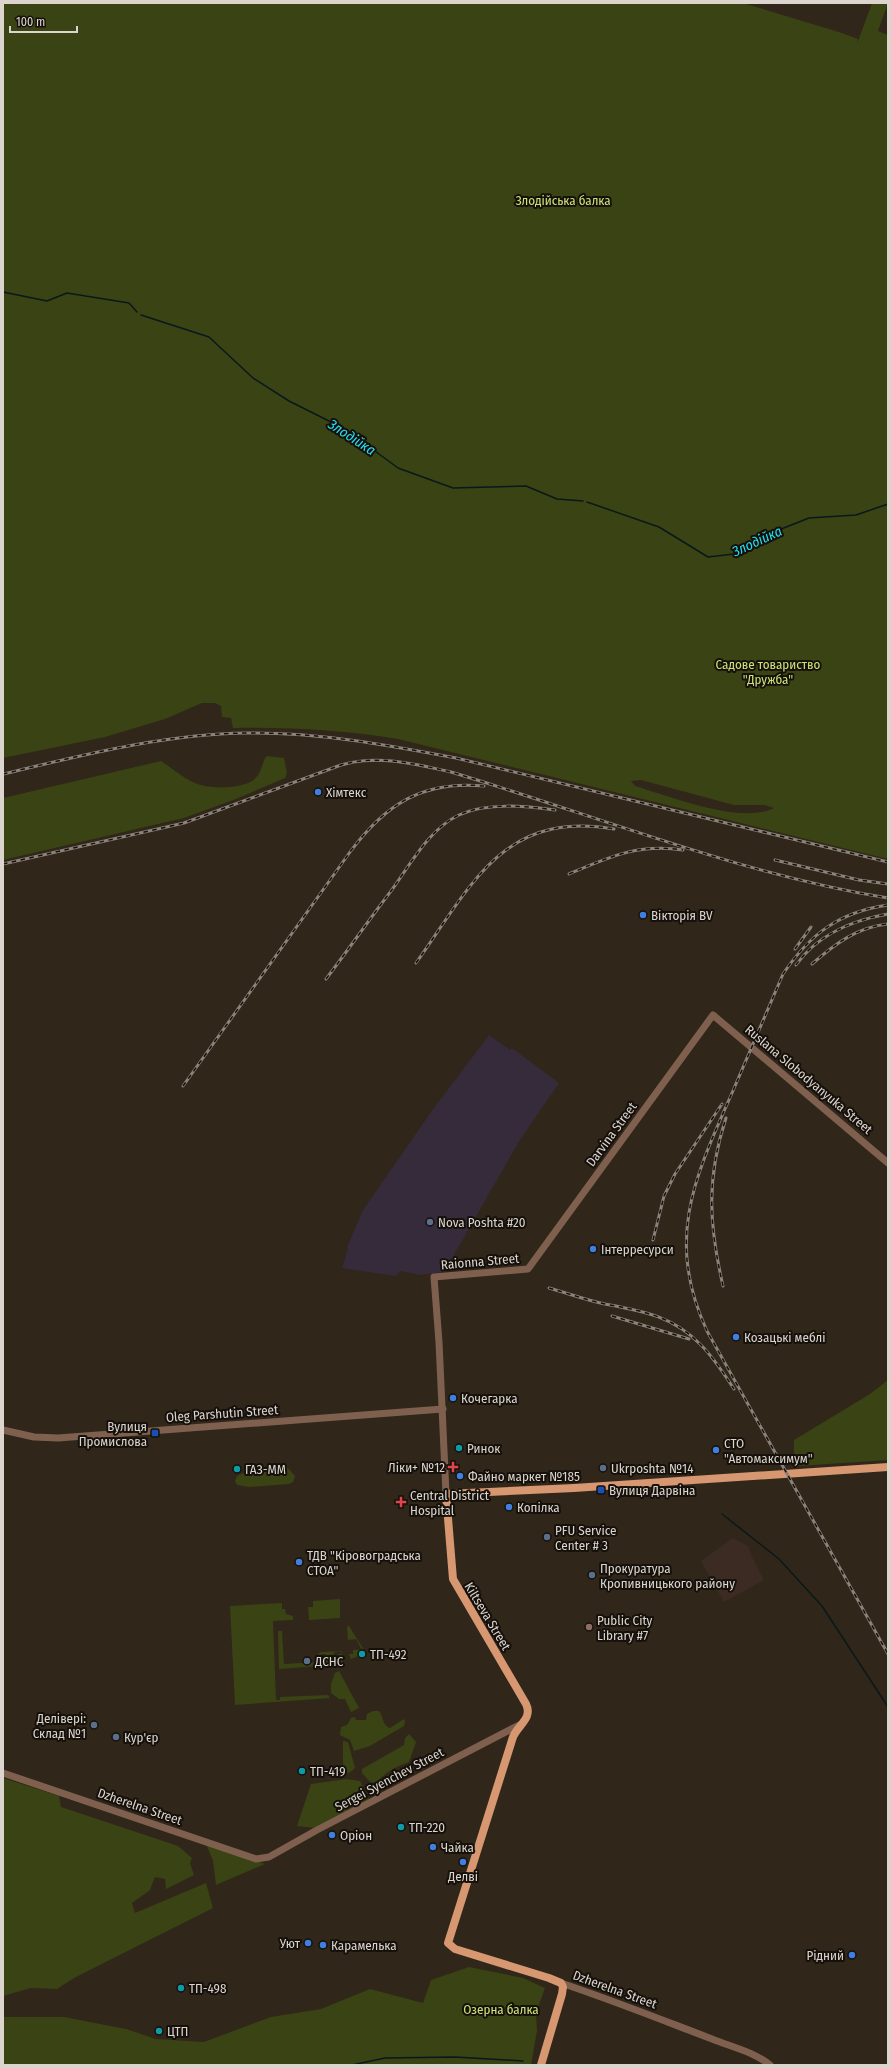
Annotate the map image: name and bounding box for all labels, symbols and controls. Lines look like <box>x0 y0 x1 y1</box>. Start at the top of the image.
scale bar <box>10 8 77 34</box>
text: 100 m <box>16 15 45 29</box>
park label: Злодійська балка <box>515 193 611 208</box>
water label: Злодійка <box>324 415 379 459</box>
water label: Злодійка <box>729 523 785 561</box>
park label: Садове товариство "Дружба" <box>716 657 821 687</box>
place label: Хімтекс <box>326 785 367 800</box>
marker: Хімтекс <box>313 787 323 797</box>
place label: Вікторія BV <box>651 908 713 923</box>
marker: Вікторія BV <box>638 910 648 920</box>
street label: Ruslana Slobodyanyuka Street <box>742 1022 876 1137</box>
street label: Darvina Street <box>583 1099 640 1169</box>
place label: Nova Poshta #20 <box>438 1215 526 1230</box>
marker: Nova Poshta #20 <box>425 1217 435 1227</box>
place label: Інтерресурси <box>601 1242 674 1257</box>
marker: Інтерресурси <box>588 1244 598 1254</box>
street label: Raionna Street <box>440 1251 521 1272</box>
place label: Козацькі меблі <box>744 1330 826 1345</box>
marker: Козацькі меблі <box>731 1332 741 1342</box>
place label: Кочегарка <box>461 1391 518 1406</box>
marker: Кочегарка <box>448 1393 458 1403</box>
street label: Oleg Parshutin Street <box>165 1402 279 1425</box>
place label: Вулиця Промислова <box>79 1419 147 1449</box>
marker: Вулиця Промислова <box>150 1428 160 1438</box>
place label: СТО "Автомаксимум" <box>724 1436 813 1466</box>
place label: Ринок <box>467 1441 500 1456</box>
marker: Ринок <box>454 1443 464 1453</box>
marker: СТО "Автомаксимум" <box>711 1445 721 1455</box>
place label: Ліки+ №12 <box>388 1460 445 1475</box>
place label: Ukrposhta №14 <box>611 1461 693 1476</box>
place label: ГАЗ-ММ <box>245 1462 286 1477</box>
marker: Ліки+ №12 <box>448 1462 458 1472</box>
marker: Ukrposhta №14 <box>598 1463 608 1473</box>
marker: ГАЗ-ММ <box>232 1464 242 1474</box>
place label: Файно маркет №185 <box>468 1469 580 1484</box>
marker: Файно маркет №185 <box>455 1471 465 1481</box>
place label: Вулиця Дарвіна <box>609 1483 695 1498</box>
marker: Вулиця Дарвіна <box>596 1485 606 1495</box>
place label: Central District Hospital <box>410 1488 490 1518</box>
marker: Central District Hospital <box>395 1496 407 1508</box>
place label: Копілка <box>517 1500 560 1515</box>
marker: Копілка <box>504 1502 514 1512</box>
place label: PFU Service Center # 3 <box>555 1523 616 1553</box>
marker: PFU Service Center # 3 <box>542 1532 552 1542</box>
place label: ТДВ "Кіровоградська СТОА" <box>307 1548 421 1578</box>
marker: ТДВ "Кіровоградська СТОА" <box>294 1557 304 1567</box>
place label: Прокуратура Кропивницького району <box>600 1561 735 1591</box>
marker: Прокуратура Кропивницького району <box>587 1570 597 1580</box>
street label: Kiltseva Street <box>461 1579 514 1654</box>
place label: Public City Library #7 <box>597 1613 653 1643</box>
marker: Public City Library #7 <box>584 1622 594 1632</box>
place label: ТП-492 <box>370 1647 407 1662</box>
marker: ТП-492 <box>357 1649 367 1659</box>
place label: ДСНС <box>314 1654 344 1669</box>
marker: ДСНС <box>302 1656 312 1666</box>
place label: Делівері: Склад №1 <box>33 1711 86 1741</box>
marker: Делівері: Склад №1 <box>89 1720 99 1730</box>
place label: Кур'єр <box>124 1730 159 1745</box>
marker: Кур'єр <box>111 1732 121 1742</box>
street label: Sergei Syenchev Street <box>332 1744 447 1814</box>
place label: ТП-419 <box>310 1764 346 1779</box>
marker: ТП-419 <box>297 1766 307 1776</box>
street label: Dzherelna Street <box>96 1785 185 1828</box>
place label: ТП-220 <box>409 1820 445 1835</box>
marker: ТП-220 <box>396 1822 406 1832</box>
place label: Оріон <box>340 1828 372 1843</box>
marker: Оріон <box>327 1830 337 1840</box>
place label: Чайка <box>441 1840 474 1855</box>
marker: Чайка <box>428 1842 438 1852</box>
marker: Делві <box>458 1857 468 1867</box>
place label: Делві <box>447 1869 478 1884</box>
place label: Уют <box>279 1936 301 1951</box>
marker: Уют <box>303 1938 313 1948</box>
place label: Карамелька <box>331 1938 397 1953</box>
marker: Карамелька <box>318 1940 328 1950</box>
place label: Рідний <box>806 1948 844 1963</box>
marker: Рідний <box>847 1950 857 1960</box>
street label: Dzherelna Street <box>571 1967 659 2012</box>
place label: ТП-498 <box>189 1981 226 1996</box>
marker: ТП-498 <box>176 1983 186 1993</box>
park label: Озерна балка <box>463 2002 539 2017</box>
place label: ЦТП <box>167 2024 188 2039</box>
marker: ЦТП <box>154 2026 164 2036</box>

